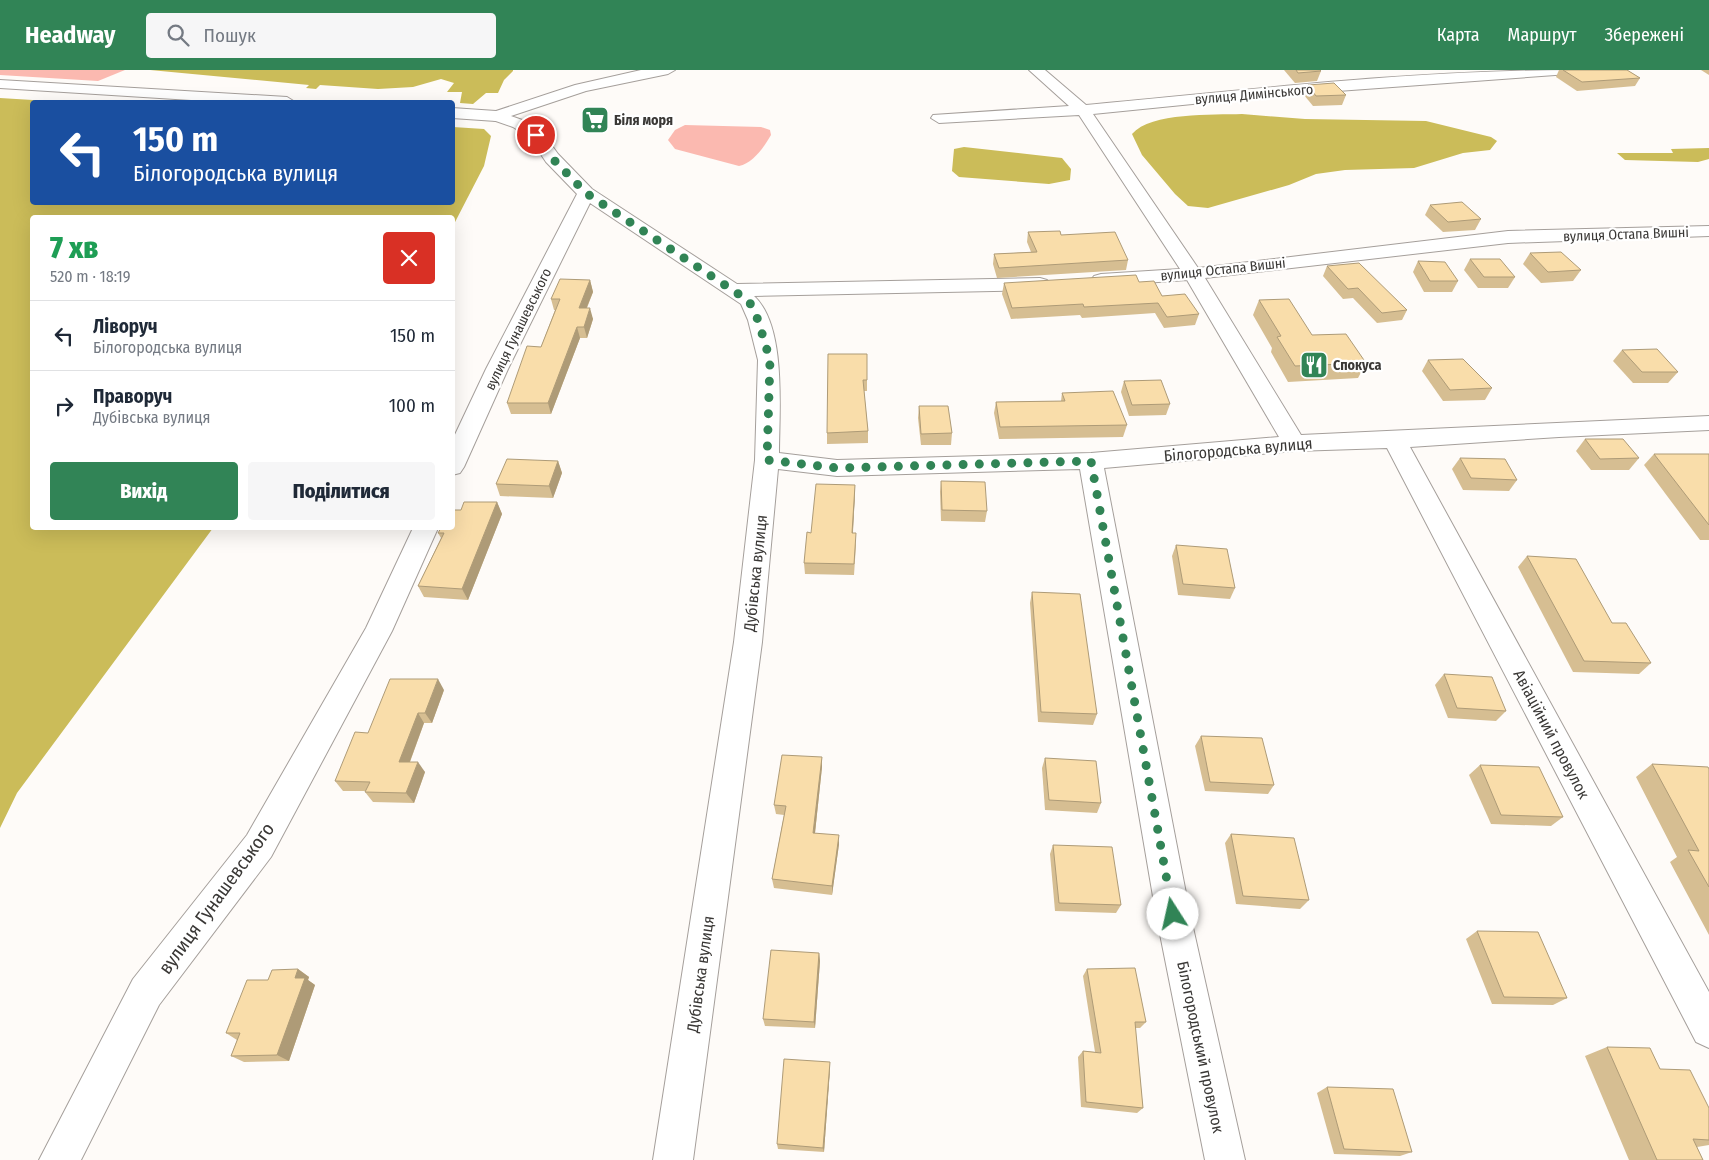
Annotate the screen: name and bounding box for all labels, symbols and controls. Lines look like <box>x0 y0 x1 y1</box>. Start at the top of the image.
search box <box>146 13 496 58</box>
text: Headway <box>25 21 116 49</box>
icon: search <box>164 21 192 49</box>
text: Пошук <box>204 24 256 47</box>
text: Карта <box>1437 24 1480 46</box>
text: Маршрут <box>1508 24 1577 46</box>
text: Збережені <box>1605 24 1684 46</box>
street label: вулиця Димінського <box>1194 81 1314 108</box>
supermarket icon: Біля моря <box>580 105 610 135</box>
place label: Біля моря <box>614 112 673 129</box>
pin <box>515 114 557 156</box>
text: 150 m <box>133 118 218 160</box>
icon: left <box>50 120 115 185</box>
icon: arrive <box>522 121 550 149</box>
text: Білогородська вулиця <box>133 160 338 187</box>
street label: вулиця Остапа Вишні <box>1563 224 1689 245</box>
text: 7 хв <box>50 230 98 266</box>
button: close <box>383 232 435 284</box>
street label: вулиця Остапа Вишні <box>1160 254 1287 285</box>
street label: вулиця Гунашевського <box>481 265 555 393</box>
text: 520 m · 18:19 <box>50 267 131 286</box>
text: Ліворуч <box>93 315 158 338</box>
icon: left <box>50 322 78 350</box>
text: 150 m <box>390 324 435 347</box>
text: Білогородська вулиця <box>93 338 242 357</box>
restaurant icon: Спокуса <box>1299 350 1329 380</box>
place label: Спокуса <box>1333 357 1382 374</box>
text: Праворуч <box>93 385 172 408</box>
icon: right <box>50 392 78 420</box>
text: 100 m <box>389 394 435 417</box>
text: Дубівська вулиця <box>93 408 210 427</box>
street label: Білогородська вулиця <box>1163 434 1313 465</box>
button: Вихід <box>50 462 238 520</box>
button: Поділитися <box>248 462 435 520</box>
street label: Дубівська вулиця <box>740 514 771 633</box>
street label: Авіаційний провулок <box>1510 667 1594 802</box>
street label: вулиця Гунашевського <box>154 818 279 979</box>
position arrow <box>1146 887 1198 939</box>
street label: Дубівська вулиця <box>683 915 718 1035</box>
street label: Білогородський провулок <box>1173 959 1228 1135</box>

